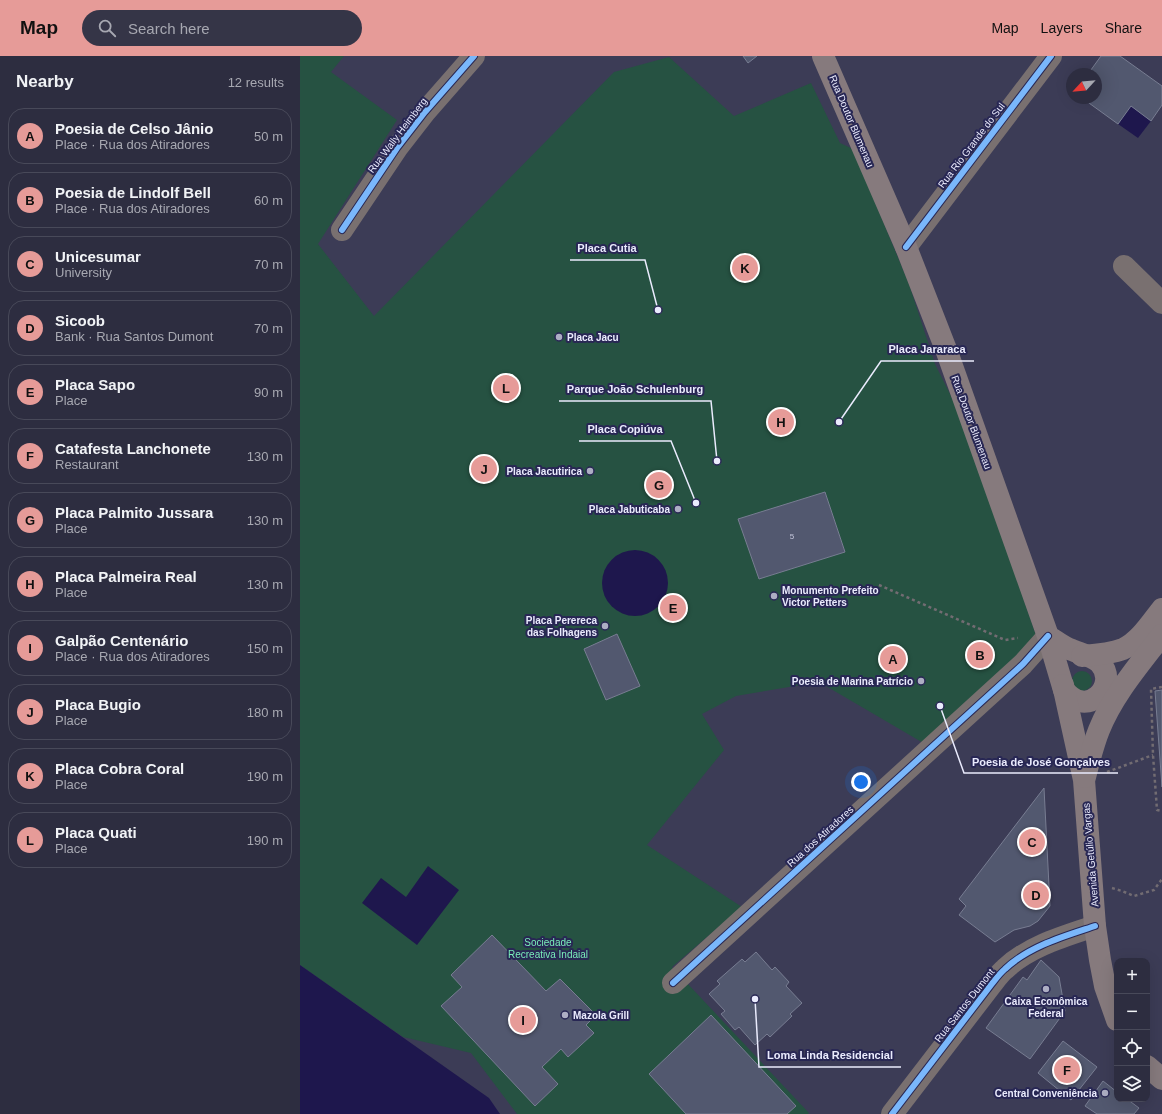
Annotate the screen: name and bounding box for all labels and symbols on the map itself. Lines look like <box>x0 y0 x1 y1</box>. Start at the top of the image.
north arrow <box>1066 68 1102 104</box>
street label: Rua Doutor Blumenau <box>827 74 876 169</box>
street label: Rua Wally Heimberg <box>366 96 429 175</box>
street label: Rua Rio Grande do Sul <box>936 101 1007 190</box>
callout: Placa Cutia <box>570 237 645 260</box>
text: Placa Cutia <box>577 242 638 254</box>
pin: K <box>732 253 758 283</box>
marker: Placa Jacu <box>554 332 564 342</box>
place label: Placa Jacu <box>567 332 619 343</box>
callout: Placa Jararaca <box>881 338 974 361</box>
text: Placa Jararaca <box>888 343 966 355</box>
pin: L <box>493 373 519 403</box>
street label: Rua Doutor Blumenau <box>949 374 994 471</box>
callout: Parque João Schulenburg <box>559 378 711 401</box>
text: Parque João Schulenburg <box>567 383 703 395</box>
pin: H <box>768 407 794 437</box>
callout: Placa Copiúva <box>579 418 671 441</box>
text: Placa Copiúva <box>587 423 663 435</box>
pin: J <box>471 454 497 484</box>
place label: Placa Jacutirica <box>506 466 582 477</box>
marker: Placa Jacutirica <box>585 466 595 476</box>
pin: G <box>646 470 672 500</box>
place label: Placa Jabuticaba <box>589 504 670 515</box>
marker: Placa Jabuticaba <box>673 504 683 514</box>
house number: 5 <box>790 532 795 541</box>
place label: Monumento Prefeito Victor Petters <box>782 585 879 608</box>
marker: Monumento Prefeito Victor Petters <box>769 591 779 601</box>
pin: E <box>660 593 686 623</box>
place label: Placa Perereca das Folhagens <box>526 615 597 638</box>
marker: Placa Perereca das Folhagens <box>600 621 610 631</box>
pin: B <box>967 640 993 670</box>
pin: A <box>880 644 906 674</box>
place label: Poesia de Marina Patrício <box>792 676 913 687</box>
marker: Poesia de Marina Patrício <box>916 676 926 686</box>
callout: Poesia de José Gonçalves <box>964 750 1118 773</box>
text: Poesia de José Gonçalves <box>972 756 1110 768</box>
your location <box>851 772 871 792</box>
street label: Avenida Getúlio Vargas <box>1080 803 1101 907</box>
street label: Rua dos Atiradores <box>785 804 856 869</box>
pin: C <box>1019 827 1045 857</box>
pin: D <box>1023 880 1049 910</box>
park label: Sociedade Recreativa Indaial <box>508 937 588 960</box>
street label: Rua Santos Dumont <box>932 966 997 1044</box>
marker: Caixa Econômica Federal <box>1041 984 1051 994</box>
place label: Caixa Econômica Federal <box>1005 996 1088 1019</box>
pin: I <box>510 1005 536 1035</box>
marker: Mazola Grill <box>560 1010 570 1020</box>
place label: Mazola Grill <box>573 1010 629 1021</box>
callout: Loma Linda Residencial <box>759 1044 901 1067</box>
text: Loma Linda Residencial <box>767 1049 893 1061</box>
pin: F <box>1054 1055 1080 1085</box>
place label: Central Conveniência <box>995 1088 1097 1099</box>
marker: Central Conveniência <box>1100 1088 1110 1098</box>

